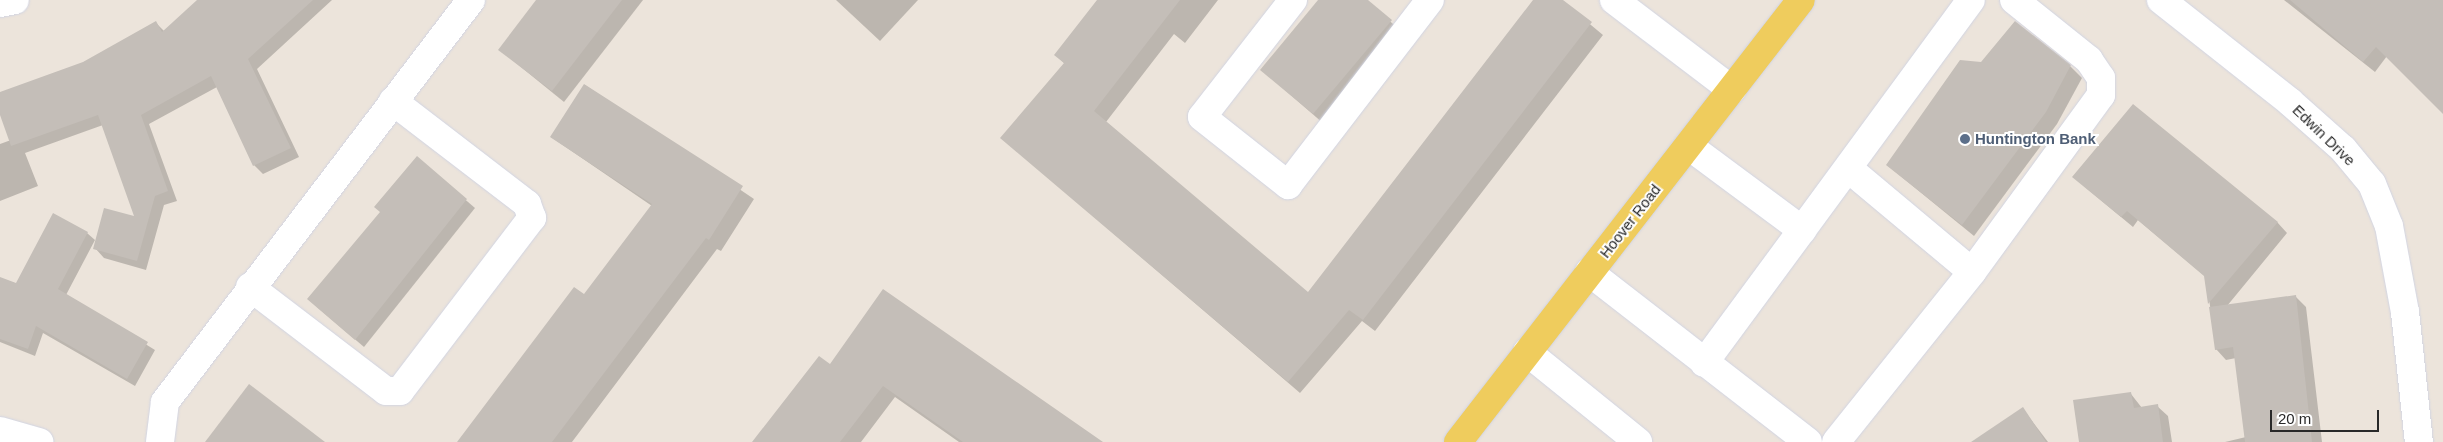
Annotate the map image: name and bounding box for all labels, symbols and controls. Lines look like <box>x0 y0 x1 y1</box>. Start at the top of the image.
street label: Edwin Drive <box>2289 101 2359 169</box>
place label: Huntington Bank <box>1975 130 2096 148</box>
marker: Huntington Bank <box>1959 133 1971 145</box>
street label: Hoover Road <box>1596 181 1664 261</box>
scale bar <box>2273 400 2382 432</box>
text: 20 m <box>2278 410 2311 427</box>

